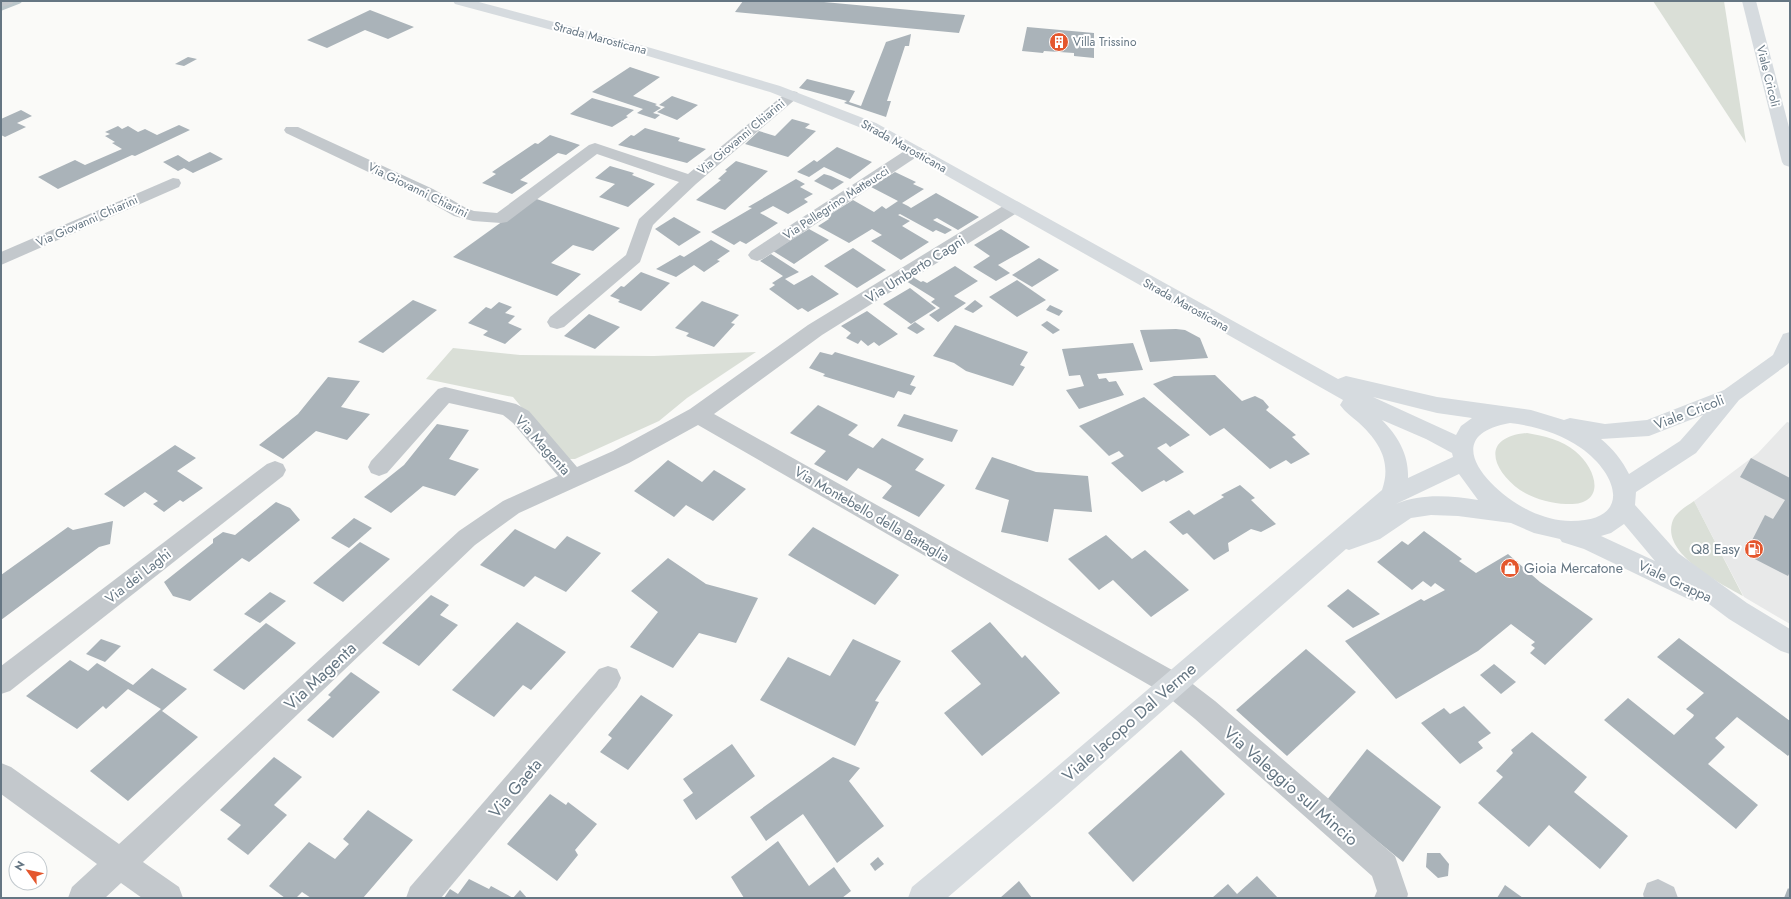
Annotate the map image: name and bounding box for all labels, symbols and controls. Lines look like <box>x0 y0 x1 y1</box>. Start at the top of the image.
street label: Strada Marosticana <box>551 17 649 59</box>
building icon: Villa Trissino <box>1048 31 1070 53</box>
place label: Villa Trissino <box>1073 33 1137 51</box>
street label: Viale Cricoli <box>1752 43 1784 109</box>
street label: Via Giovanni Chiarini <box>693 95 789 179</box>
street label: Strada Marosticana <box>858 115 951 177</box>
street label: Via Giovanni Chiarini <box>365 158 471 222</box>
street label: Via Pellegrino Matteucci <box>779 162 893 244</box>
street label: Via Giovanni Chiarini <box>33 190 141 252</box>
street label: Via Umberto Cagni <box>861 230 969 308</box>
street label: Strada Marosticana <box>1140 274 1233 336</box>
street label: Viale Cricoli <box>1651 389 1727 435</box>
street label: Via Magenta <box>511 411 575 479</box>
street label: Via Montebello della Battaglia <box>791 461 953 567</box>
fuel station icon: Q8 Easy <box>1743 538 1765 560</box>
place label: Q8 Easy <box>1691 539 1741 559</box>
street label: Via dei Laghi <box>101 544 175 608</box>
street label: Viale Grappa <box>1635 555 1715 607</box>
shop icon: Gioia Mercatone <box>1499 557 1521 579</box>
place label: Gioia Mercatone <box>1524 558 1623 578</box>
street label: Via Magenta <box>279 636 361 716</box>
street label: Viale Jacopo Dal Verme <box>1057 657 1201 787</box>
street label: Via Valeggio sul Mincio <box>1219 721 1363 851</box>
street label: Via Gaeta <box>483 753 547 823</box>
north arrow <box>8 851 48 891</box>
text: N <box>11 858 29 874</box>

